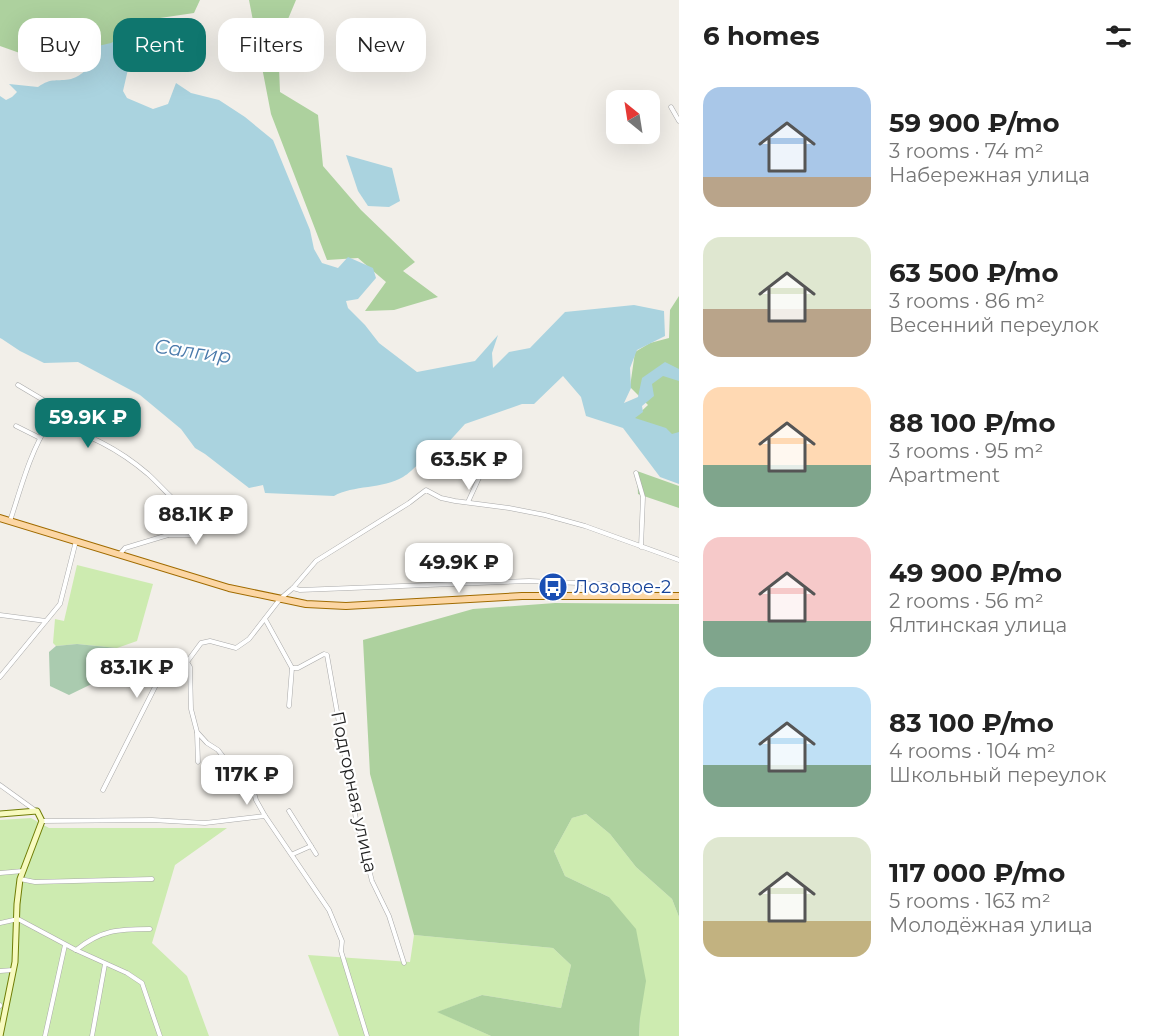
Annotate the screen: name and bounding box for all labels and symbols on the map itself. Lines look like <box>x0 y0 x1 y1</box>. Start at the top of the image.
north arrow <box>606 90 660 144</box>
water label: Салгир <box>153 334 233 368</box>
pin: 59.9K ₽ <box>33 398 143 449</box>
pin: 63.5K ₽ <box>414 440 524 491</box>
pin: 88.1K ₽ <box>141 495 251 546</box>
pin: 49.9K ₽ <box>404 543 514 594</box>
bus stop icon: Лозовое-2 <box>537 571 569 603</box>
place label: Лозовое-2 <box>574 576 671 598</box>
pin: 83.1K ₽ <box>82 648 192 699</box>
street label: Подгорная улица <box>326 709 382 875</box>
pin: 117K ₽ <box>198 755 296 806</box>

